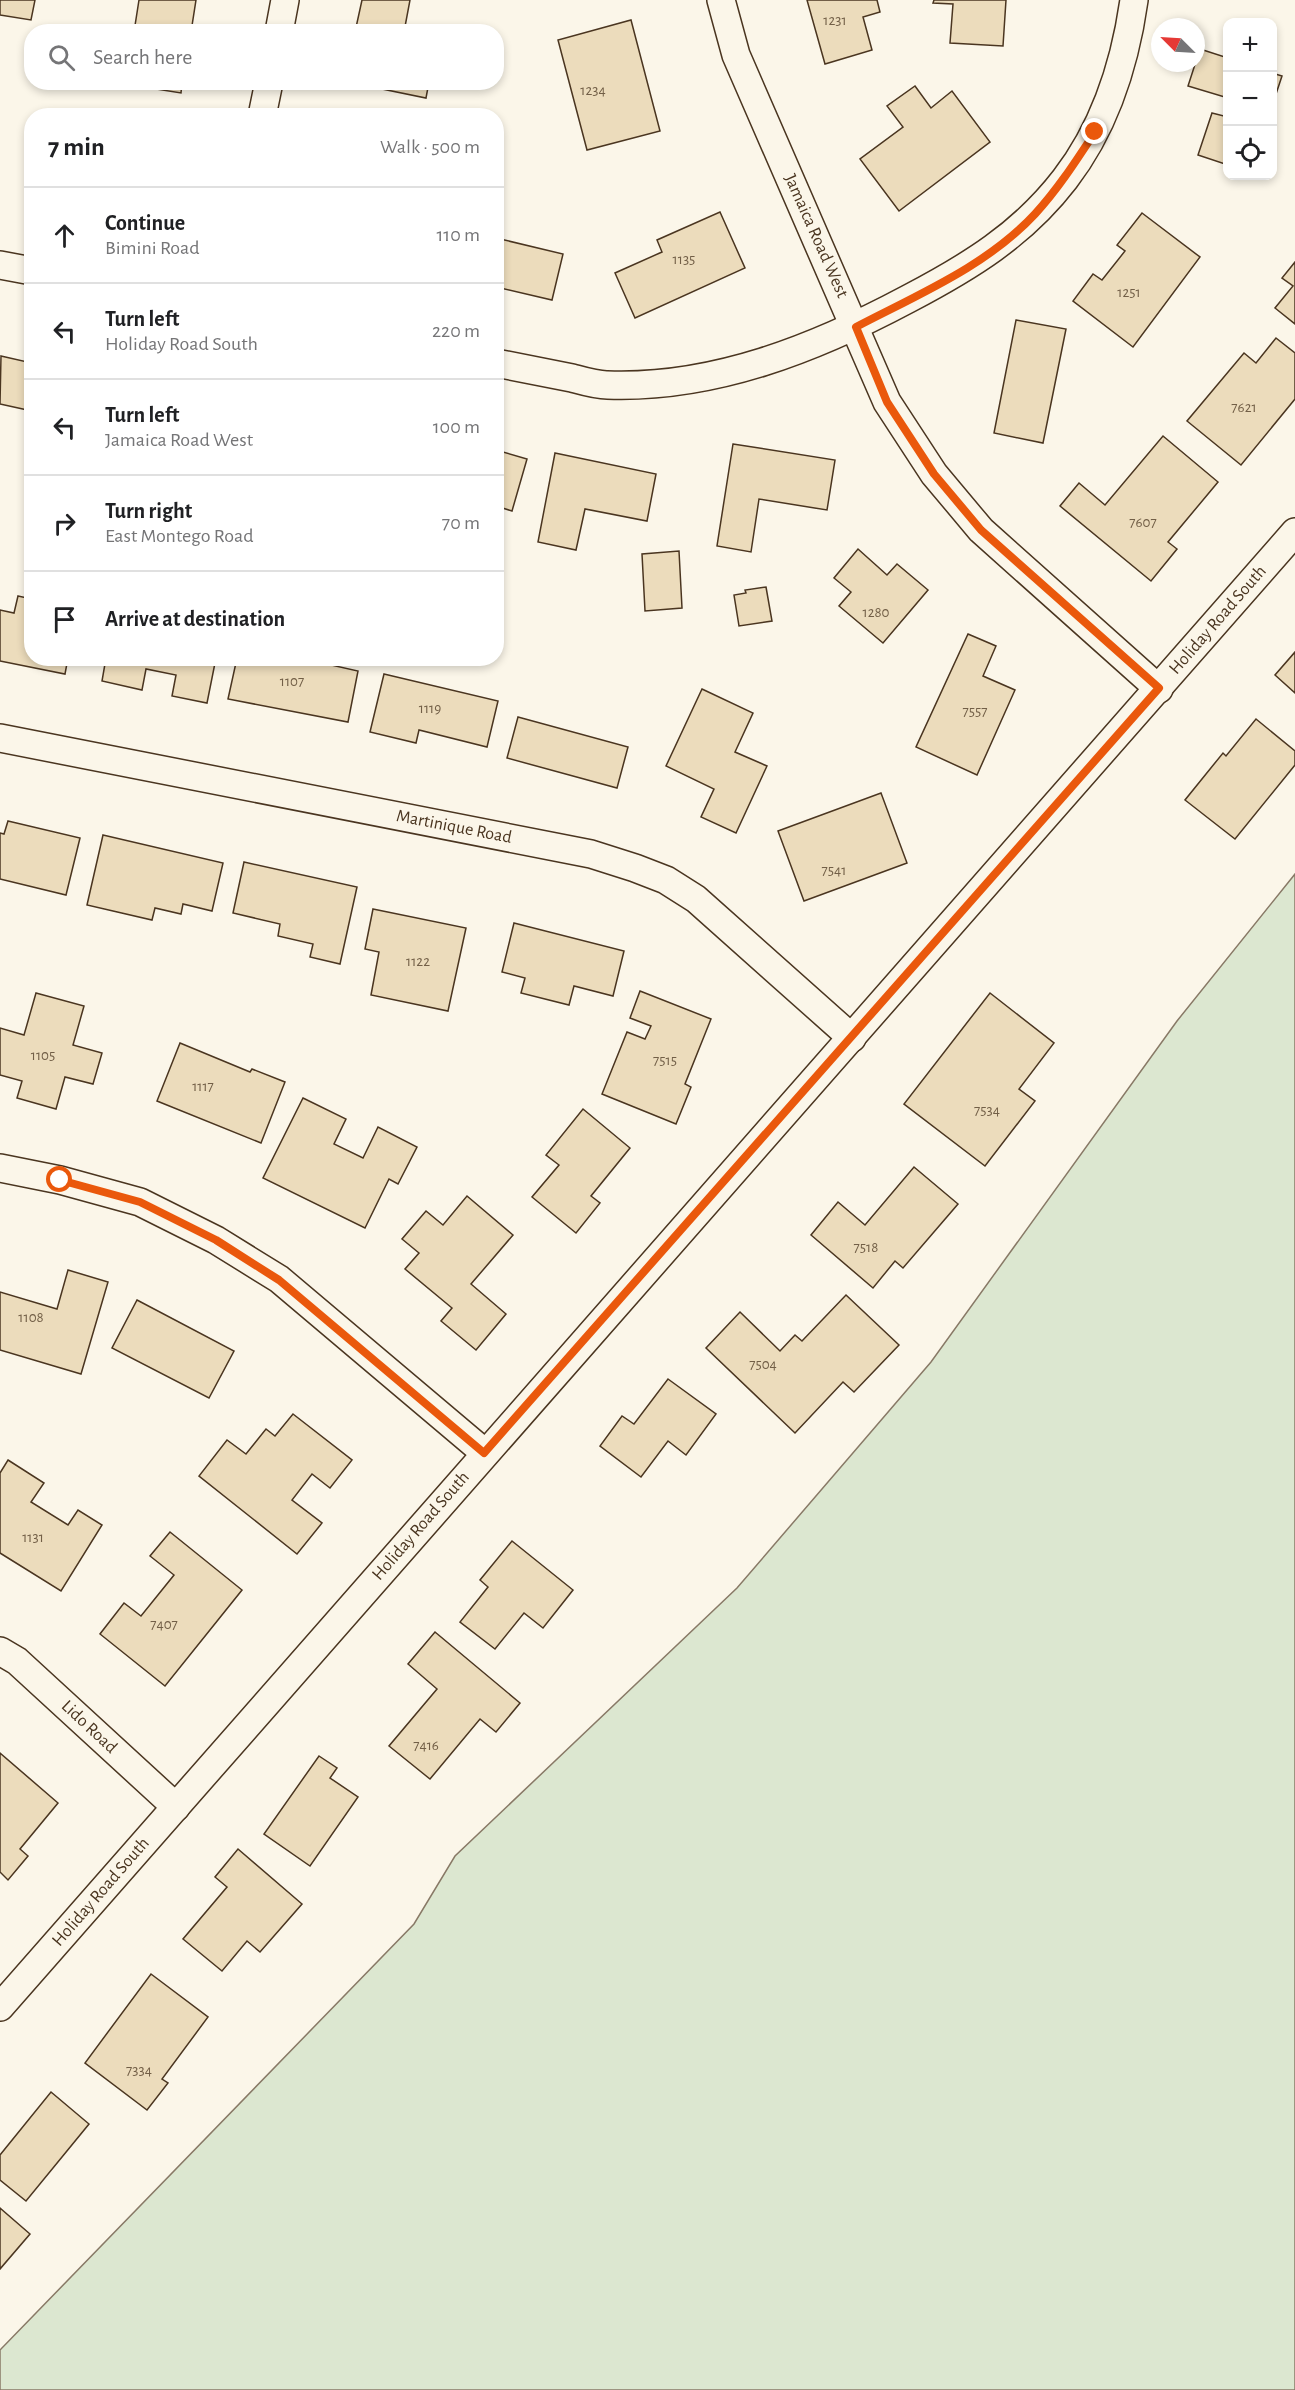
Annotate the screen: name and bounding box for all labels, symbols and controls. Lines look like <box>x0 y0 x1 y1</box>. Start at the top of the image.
house number: 1231 <box>823 13 847 28</box>
north arrow <box>1151 18 1205 72</box>
map controls <box>1223 18 1277 180</box>
button: + <box>1223 18 1277 72</box>
search box <box>24 24 504 90</box>
icon: search <box>45 41 78 74</box>
text: Search here <box>93 46 192 68</box>
button: − <box>1223 72 1277 126</box>
house number: 1234 <box>580 83 606 98</box>
route end <box>1081 118 1107 144</box>
button: locate <box>1223 126 1277 180</box>
text: 7 min <box>48 134 105 160</box>
text: Walk · 500 m <box>380 137 480 157</box>
street label: Jamaica Road West <box>781 171 851 301</box>
text: Continue <box>105 212 185 234</box>
icon: ahead <box>48 219 81 252</box>
text: 110 m <box>436 225 480 245</box>
text: Bimini Road <box>105 238 200 258</box>
house number: 1135 <box>673 252 695 267</box>
house number: 1251 <box>1117 285 1141 300</box>
text: Turn left <box>105 308 179 330</box>
icon: left <box>48 315 81 348</box>
text: 220 m <box>432 321 480 341</box>
text: Holiday Road South <box>105 334 258 354</box>
house number: 7621 <box>1231 400 1257 415</box>
text: Turn left <box>105 404 179 426</box>
icon: left <box>48 411 81 444</box>
text: 100 m <box>433 417 480 437</box>
text: Jamaica Road West <box>105 430 253 450</box>
text: Turn right <box>105 500 192 522</box>
icon: right <box>48 507 81 540</box>
text: 70 m <box>442 513 480 533</box>
house number: 7607 <box>1129 515 1157 530</box>
text: East Montego Road <box>105 526 254 546</box>
street label: Holiday Road South <box>1166 562 1270 678</box>
icon: arrive <box>48 603 81 636</box>
house number: 1280 <box>862 605 890 620</box>
text: Arrive at destination <box>105 608 285 630</box>
house number: 1107 <box>280 674 304 689</box>
house number: 1119 <box>419 701 441 716</box>
house number: 7557 <box>962 704 988 719</box>
street label: Martinique Road <box>395 807 513 847</box>
house number: 7541 <box>822 863 846 878</box>
house number: 1122 <box>406 954 430 969</box>
house number: 1105 <box>31 1048 55 1063</box>
house number: 7515 <box>653 1053 677 1068</box>
house number: 1117 <box>192 1079 214 1094</box>
house number: 7534 <box>974 1103 1000 1118</box>
route start <box>46 1166 72 1192</box>
house number: 7518 <box>854 1240 878 1255</box>
house number: 1108 <box>18 1310 44 1325</box>
house number: 7504 <box>749 1357 777 1372</box>
street label: Holiday Road South <box>369 1468 473 1584</box>
house number: 1131 <box>22 1530 44 1545</box>
house number: 7407 <box>150 1617 178 1632</box>
street label: Lido Road <box>58 1697 120 1757</box>
house number: 7416 <box>413 1738 439 1753</box>
street label: Holiday Road South <box>49 1834 153 1950</box>
house number: 7334 <box>126 2063 152 2078</box>

